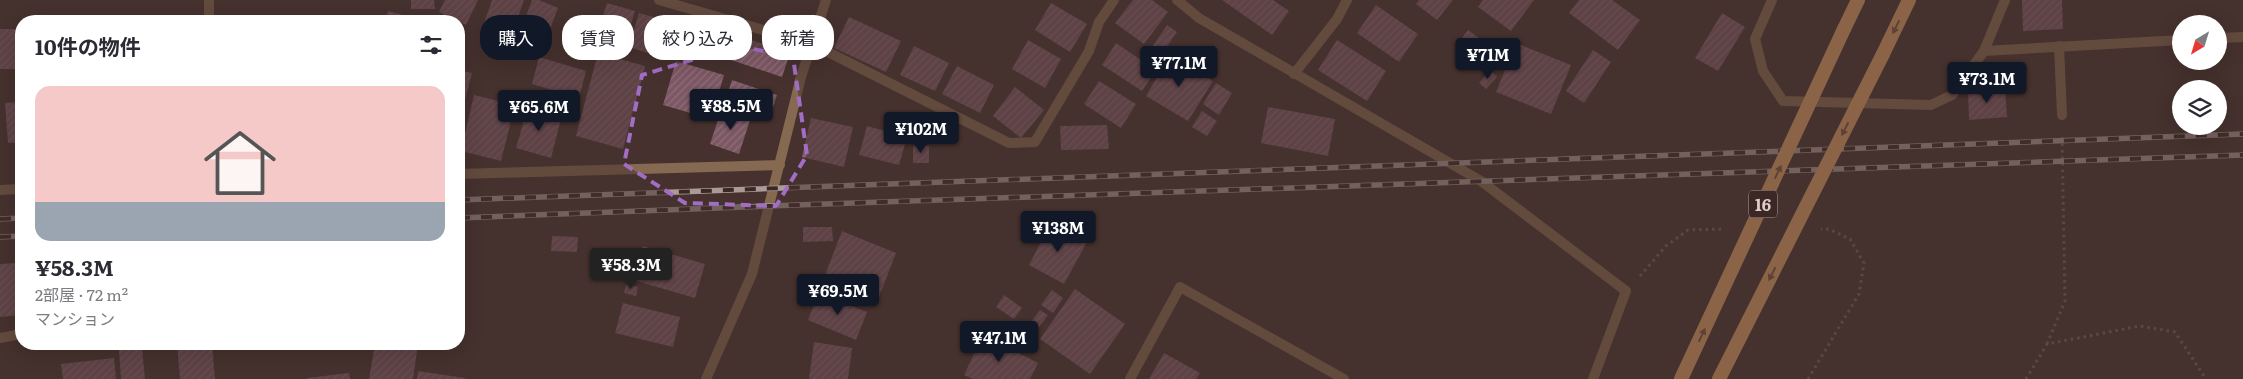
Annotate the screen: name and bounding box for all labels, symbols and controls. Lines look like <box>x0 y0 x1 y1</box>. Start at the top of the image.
chip: 購入 <box>480 15 552 60</box>
chip: 賃貸 <box>562 15 634 60</box>
chip: 絞り込み <box>644 15 752 60</box>
chip: 新着 <box>762 15 834 60</box>
north arrow <box>2172 15 2228 70</box>
map controls <box>2172 15 2227 135</box>
one-way arrow <box>1891 20 1899 34</box>
text: 10件の物件 <box>35 30 141 61</box>
icon: filters <box>417 31 445 59</box>
pin: ¥71M <box>1458 38 1518 80</box>
text: ¥71M <box>1466 42 1510 66</box>
pin: ¥77.1M <box>1138 46 1220 88</box>
text: ¥77.1M <box>1151 50 1207 74</box>
pin: ¥73.1M <box>1946 62 2028 104</box>
text: ¥73.1M <box>1958 66 2016 90</box>
button: layers <box>2172 80 2227 135</box>
pin: ¥88.5M <box>690 88 772 131</box>
pin: ¥65.6M <box>498 90 580 132</box>
text: ¥88.5M <box>701 93 761 117</box>
text: ¥65.6M <box>509 94 569 118</box>
pin: ¥102M <box>886 112 956 154</box>
text: ¥102M <box>895 116 947 140</box>
icon: home <box>195 118 285 208</box>
one-way arrow <box>1841 122 1849 136</box>
one-way arrow <box>1774 165 1782 179</box>
road number: 16 <box>1749 190 1777 218</box>
pin: ¥138M <box>1023 210 1093 253</box>
text: ¥138M <box>1032 215 1084 239</box>
pin: ¥58.3M <box>590 248 672 290</box>
text: ¥58.3M <box>35 251 114 282</box>
text: ¥58.3M <box>601 252 661 276</box>
one-way arrow <box>1768 267 1776 281</box>
pin: ¥69.5M <box>797 274 879 316</box>
text: ¥69.5M <box>808 278 868 302</box>
text: 2部屋 · 72 m² <box>35 282 128 306</box>
text: マンション <box>35 306 115 330</box>
pin: ¥47.1M <box>958 320 1040 363</box>
text: ¥47.1M <box>971 325 1027 349</box>
one-way arrow <box>1698 328 1706 342</box>

